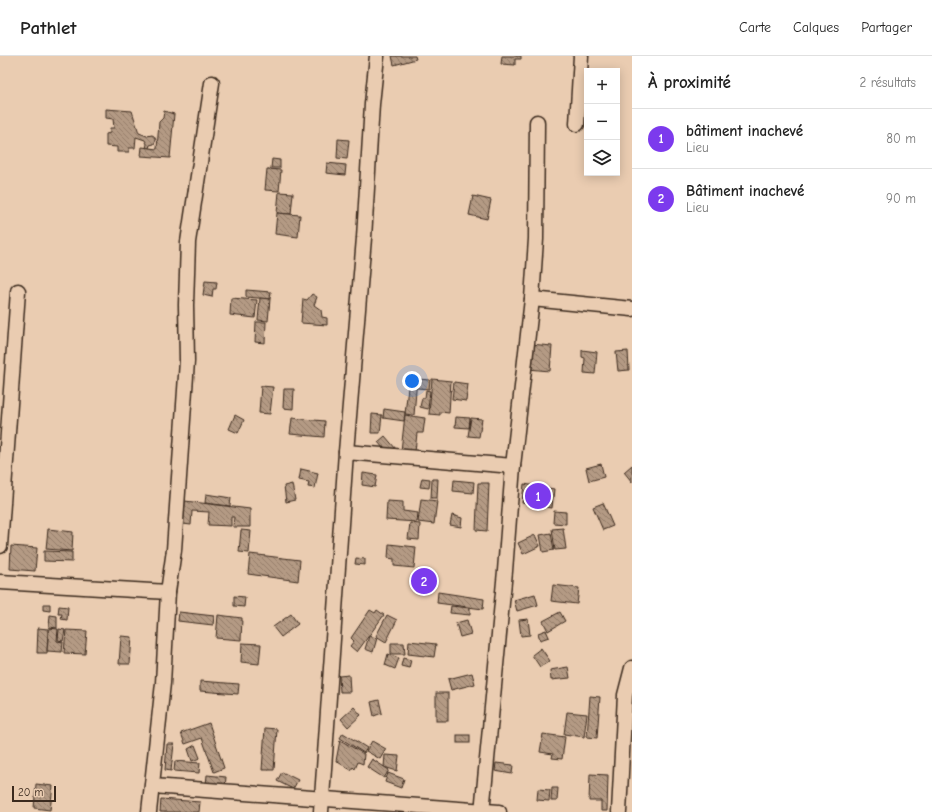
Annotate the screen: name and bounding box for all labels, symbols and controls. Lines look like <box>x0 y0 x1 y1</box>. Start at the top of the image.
text: Pathlet <box>20 17 76 39</box>
text: Carte <box>739 19 771 36</box>
text: Calques <box>793 19 839 36</box>
text: Partager <box>861 19 912 36</box>
map controls <box>584 68 620 176</box>
button: + <box>584 68 620 104</box>
text: À proximité <box>648 73 731 92</box>
text: 2 résultats <box>860 75 916 90</box>
button: − <box>584 104 620 140</box>
text: bâtiment inachevé <box>686 122 803 140</box>
text: 1 <box>658 131 664 146</box>
text: 80 m <box>886 131 916 146</box>
button: layers <box>584 140 620 176</box>
text: Lieu <box>686 140 709 155</box>
text: Bâtiment inachevé <box>686 182 804 200</box>
text: 2 <box>658 191 664 206</box>
text: 90 m <box>886 191 916 206</box>
text: Lieu <box>686 200 709 215</box>
your location <box>402 371 422 391</box>
pin: 1 <box>525 481 551 511</box>
pin: 2 <box>411 566 437 596</box>
scale bar <box>12 784 56 803</box>
text: 20 m <box>18 786 43 799</box>

